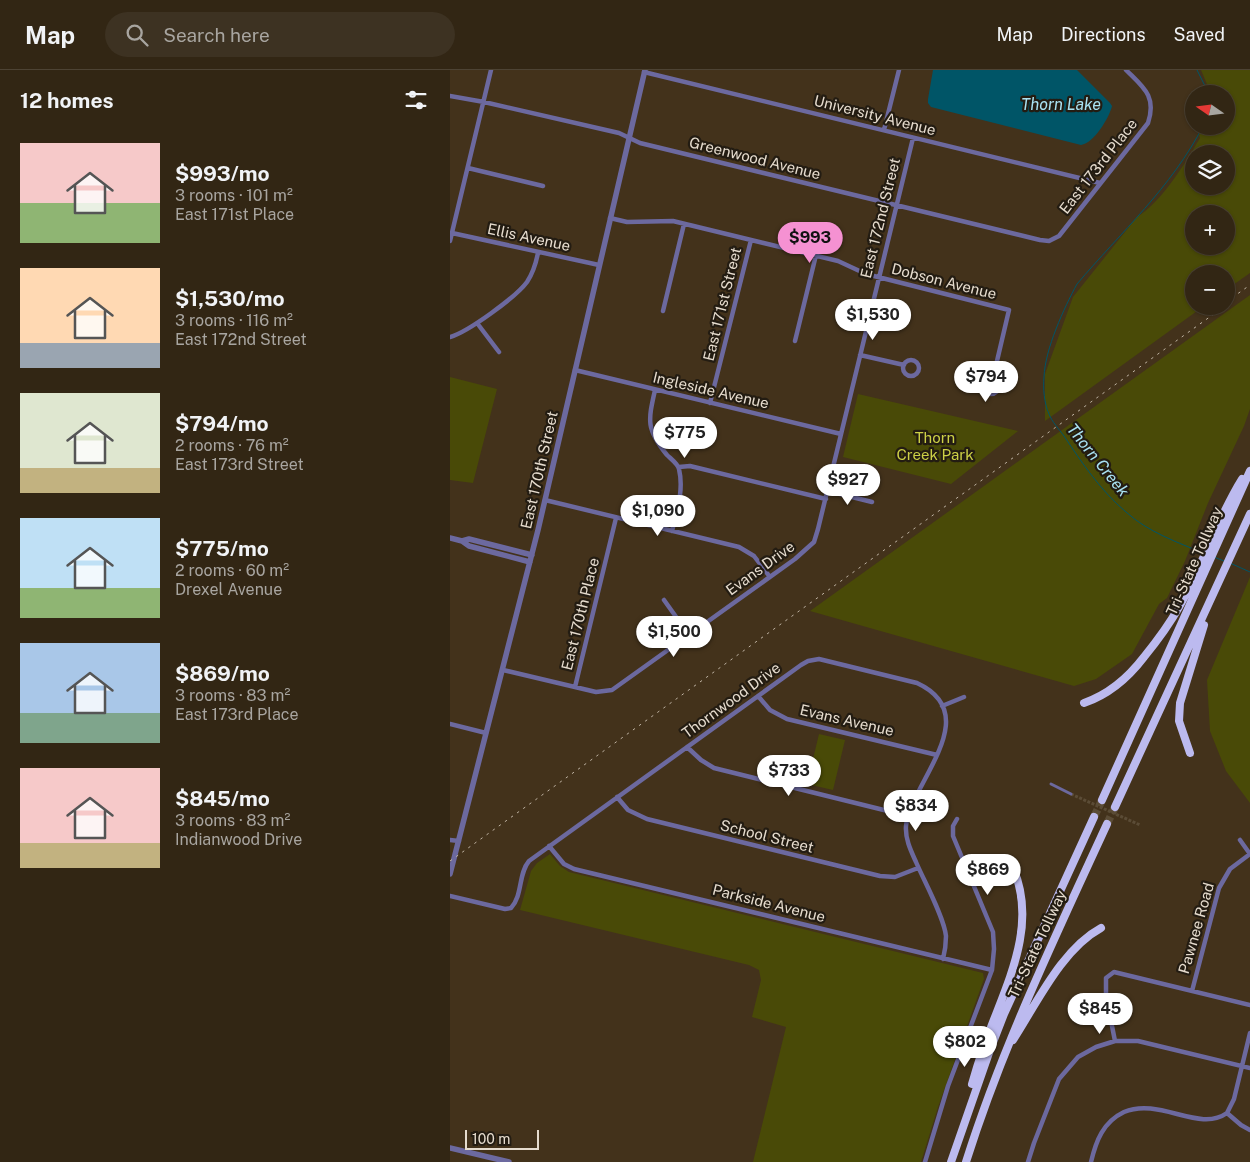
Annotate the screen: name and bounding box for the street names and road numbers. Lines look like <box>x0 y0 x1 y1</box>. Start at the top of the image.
street label: University Avenue <box>812 92 938 138</box>
street label: East 173rd Place <box>1056 115 1140 217</box>
street label: Greenwood Avenue <box>688 133 822 183</box>
street label: East 172nd Street <box>857 156 903 280</box>
street label: Ellis Avenue <box>486 220 572 254</box>
street label: East 171st Street <box>700 245 744 363</box>
street label: Dobson Avenue <box>890 260 998 302</box>
street label: Ingleside Avenue <box>651 368 771 412</box>
street label: East 170th Street <box>517 409 561 531</box>
street label: Tri-State Tollway <box>1162 504 1226 618</box>
street label: Evans Drive <box>722 537 798 599</box>
street label: East 170th Place <box>558 556 602 672</box>
street label: Thornwood Drive <box>679 659 783 741</box>
street label: Evans Avenue <box>798 701 896 739</box>
street label: School Street <box>719 816 816 856</box>
street label: Parkside Avenue <box>711 881 827 925</box>
street label: Pawnee Road <box>1175 881 1217 975</box>
street label: Tri-State Tollway <box>1005 887 1069 1001</box>

